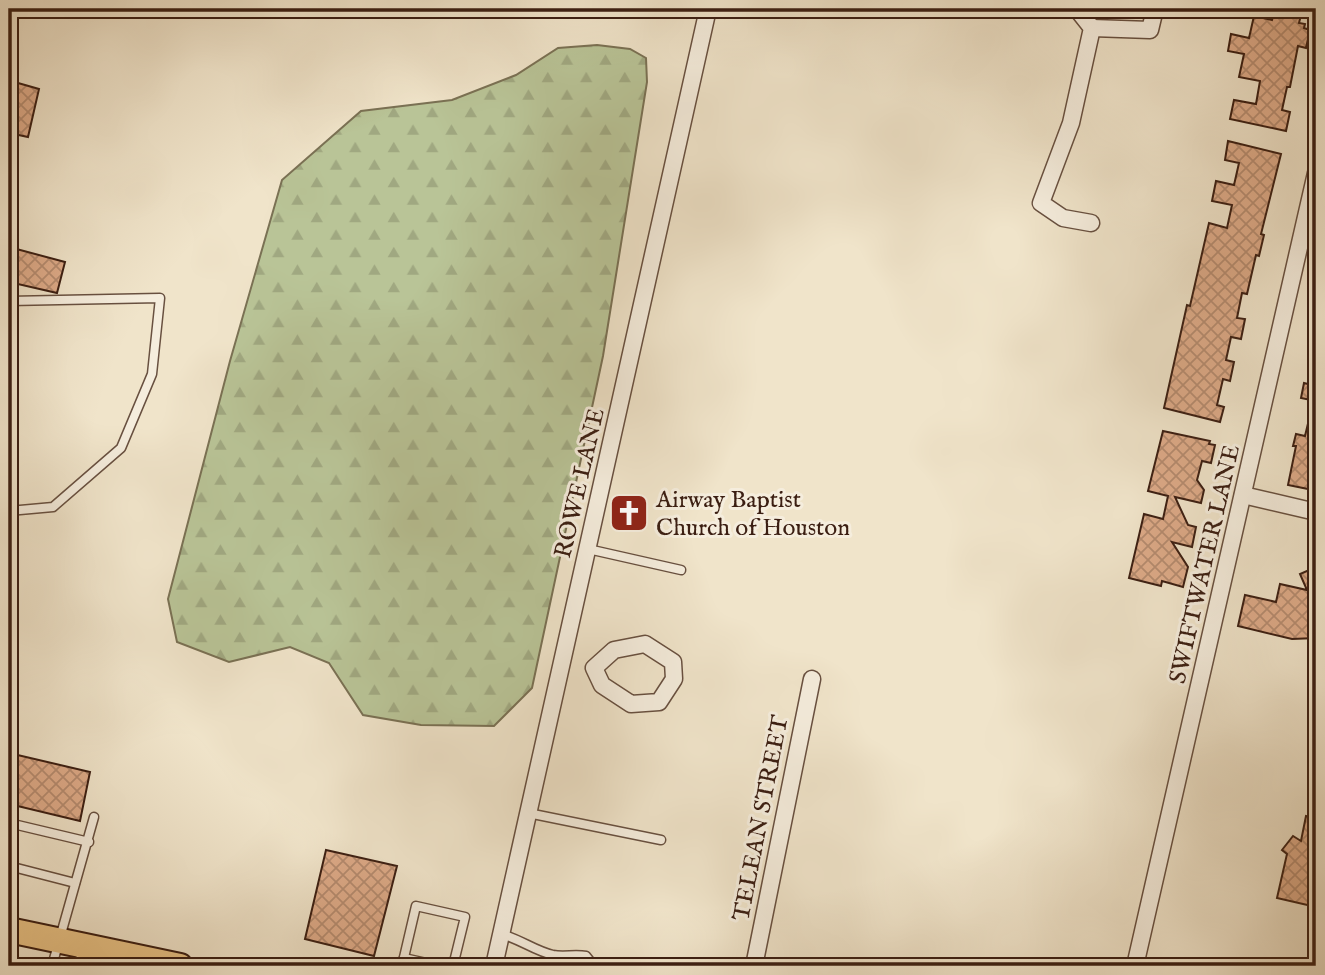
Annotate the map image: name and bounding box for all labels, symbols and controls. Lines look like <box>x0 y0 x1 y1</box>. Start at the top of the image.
street label: ROWE LANE <box>548 405 613 561</box>
street label: SWIFTWATER LANE <box>1163 442 1248 687</box>
place label: Airway Baptist Church of Houston <box>655 485 850 544</box>
church icon: Airway Baptist Church of Houston <box>608 492 650 534</box>
street label: TELEAN STREET <box>726 712 797 924</box>

